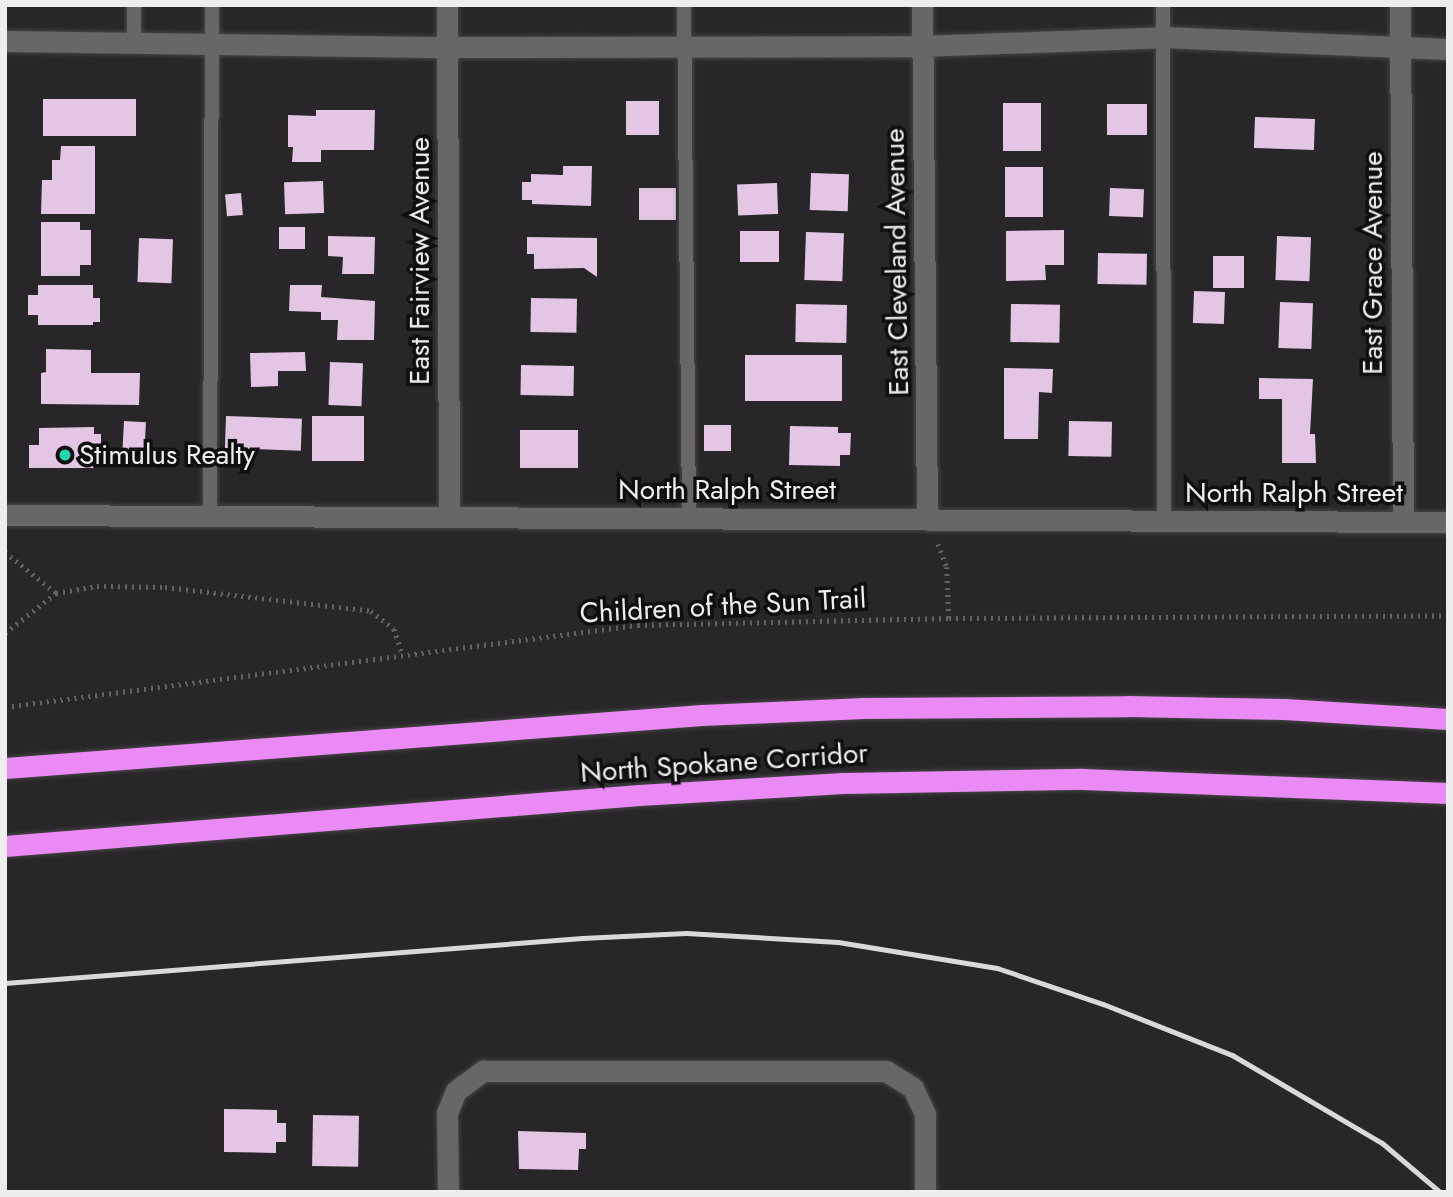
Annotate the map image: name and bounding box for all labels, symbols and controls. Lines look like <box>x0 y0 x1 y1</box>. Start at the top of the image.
street label: East Cleveland Avenue <box>878 128 916 396</box>
street label: East Fairview Avenue <box>403 137 437 385</box>
street label: East Grace Avenue <box>1356 151 1390 375</box>
place label: Stimulus Realty <box>79 438 255 472</box>
marker: Stimulus Realty <box>57 447 73 463</box>
street label: North Ralph Street <box>618 473 836 507</box>
street label: North Ralph Street <box>1185 476 1403 510</box>
street label: Children of the Sun Trail <box>579 582 867 630</box>
street label: North Spokane Corridor <box>579 736 869 790</box>

